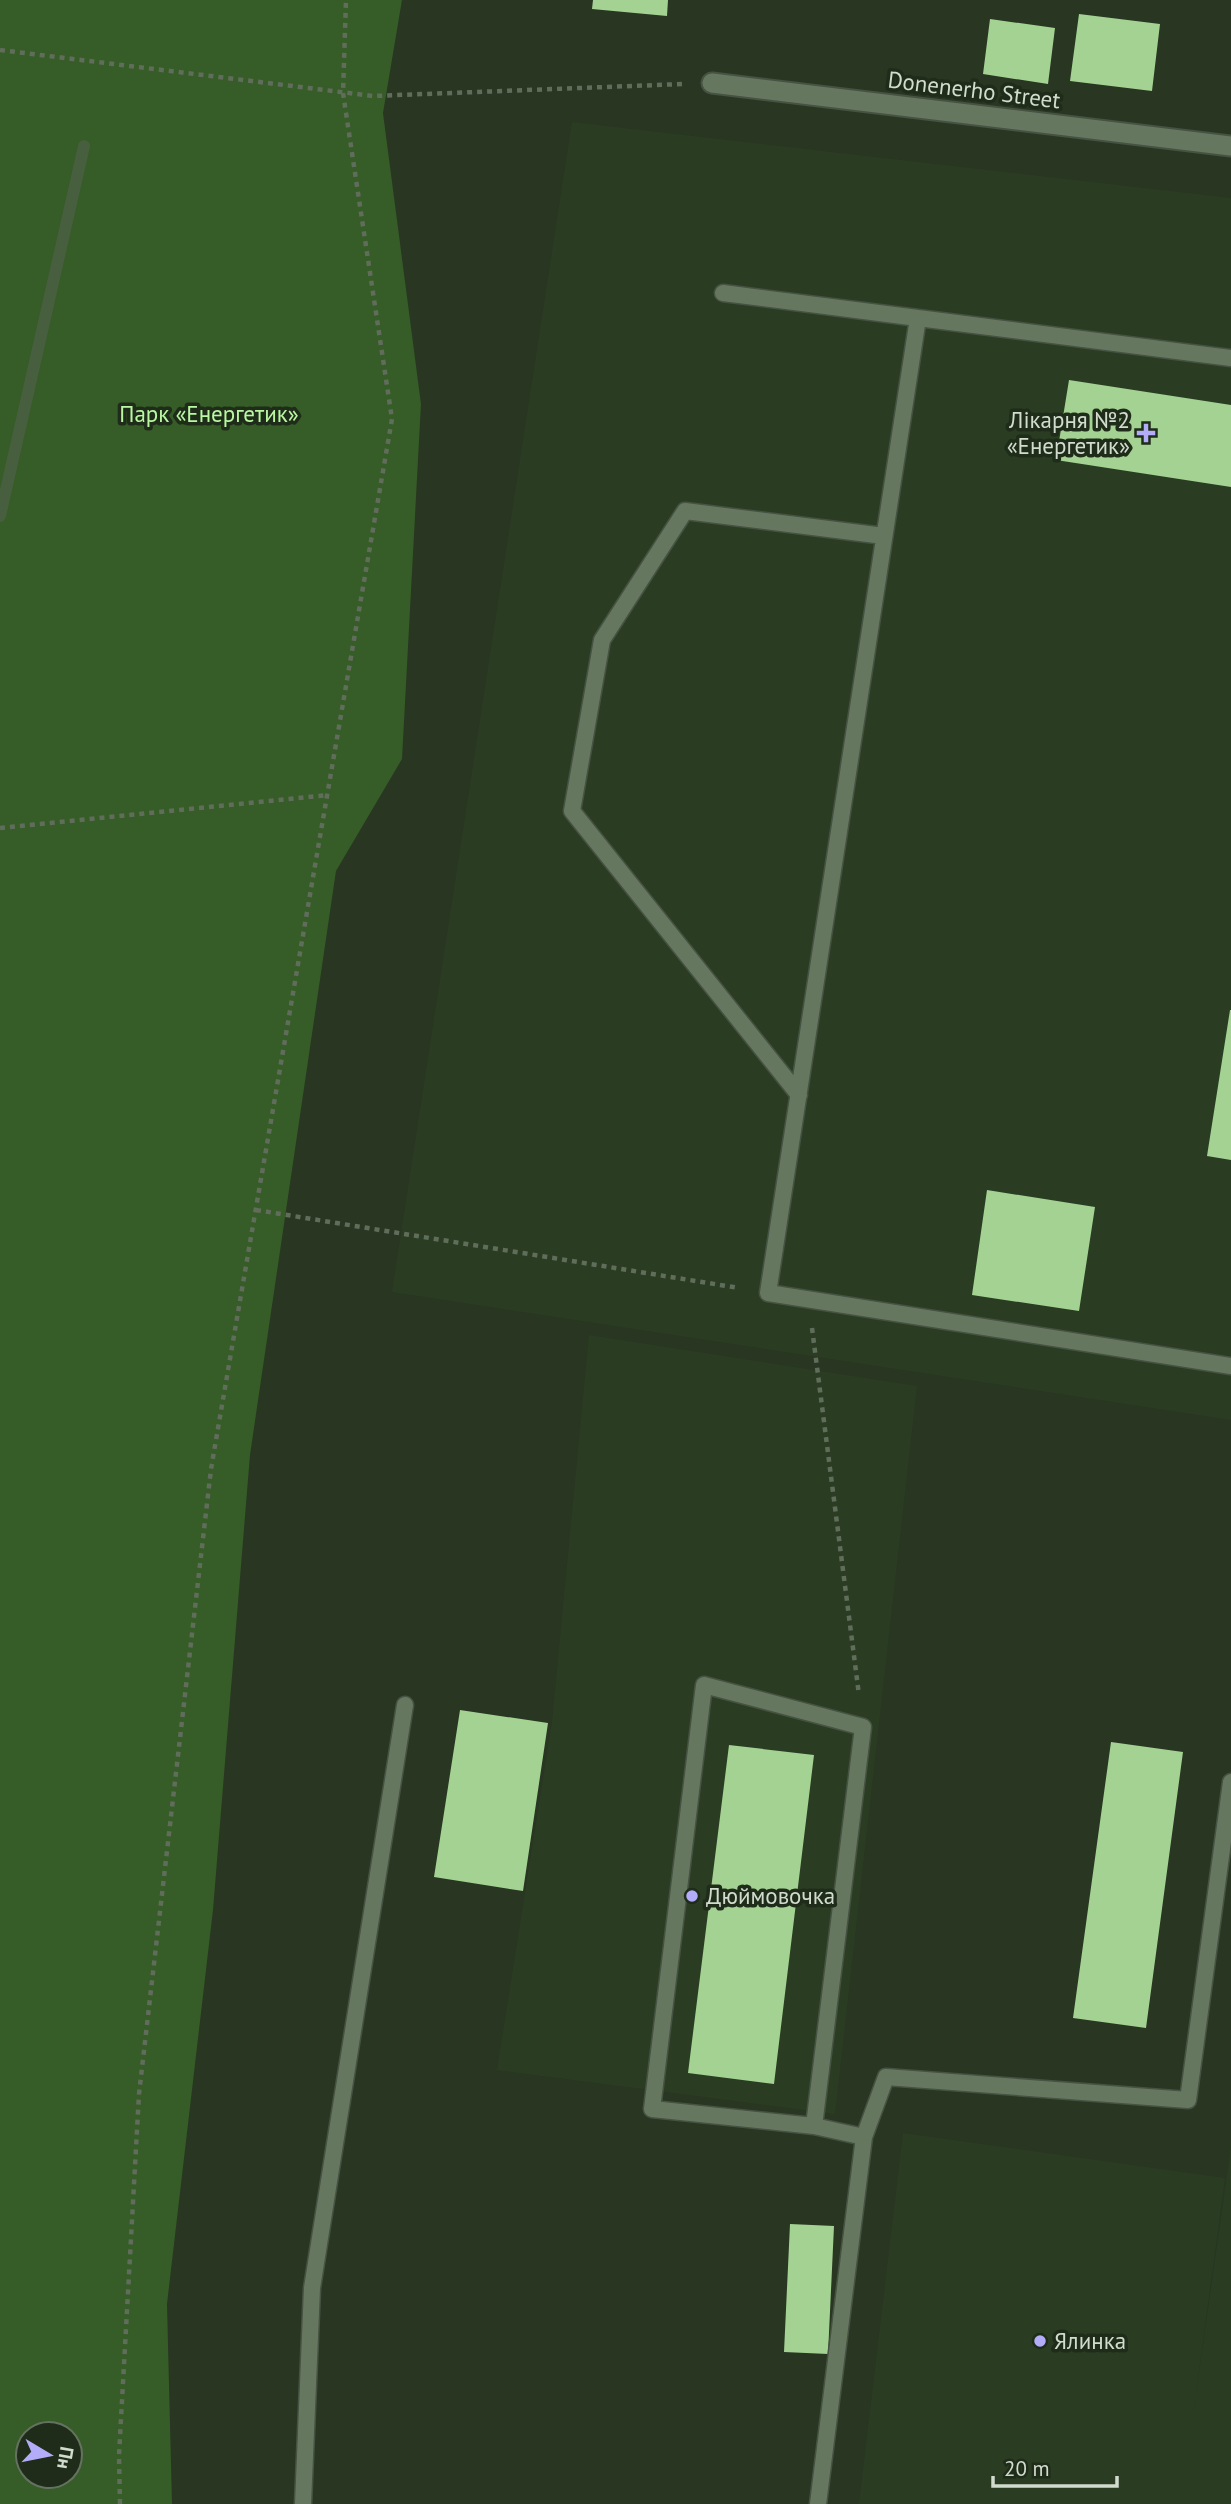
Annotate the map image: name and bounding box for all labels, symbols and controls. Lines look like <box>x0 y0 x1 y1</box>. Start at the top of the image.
street label: Donenerho Street <box>886 65 1062 114</box>
park label: Парк «Енергетик» <box>119 399 299 428</box>
place label: Лікарня №2 «Енергетик» <box>1007 405 1130 460</box>
marker: Лікарня №2 «Енергетик» <box>1136 423 1156 443</box>
place label: Дюймовочка <box>706 1881 835 1910</box>
marker: Дюймовочка <box>684 1888 700 1904</box>
place label: Ялинка <box>1054 2326 1126 2355</box>
marker: Ялинка <box>1032 2333 1048 2349</box>
north arrow <box>14 2420 84 2490</box>
scale bar <box>993 2444 1117 2488</box>
text: Пн <box>52 2445 80 2471</box>
text: 20 m <box>1004 2455 1050 2482</box>

